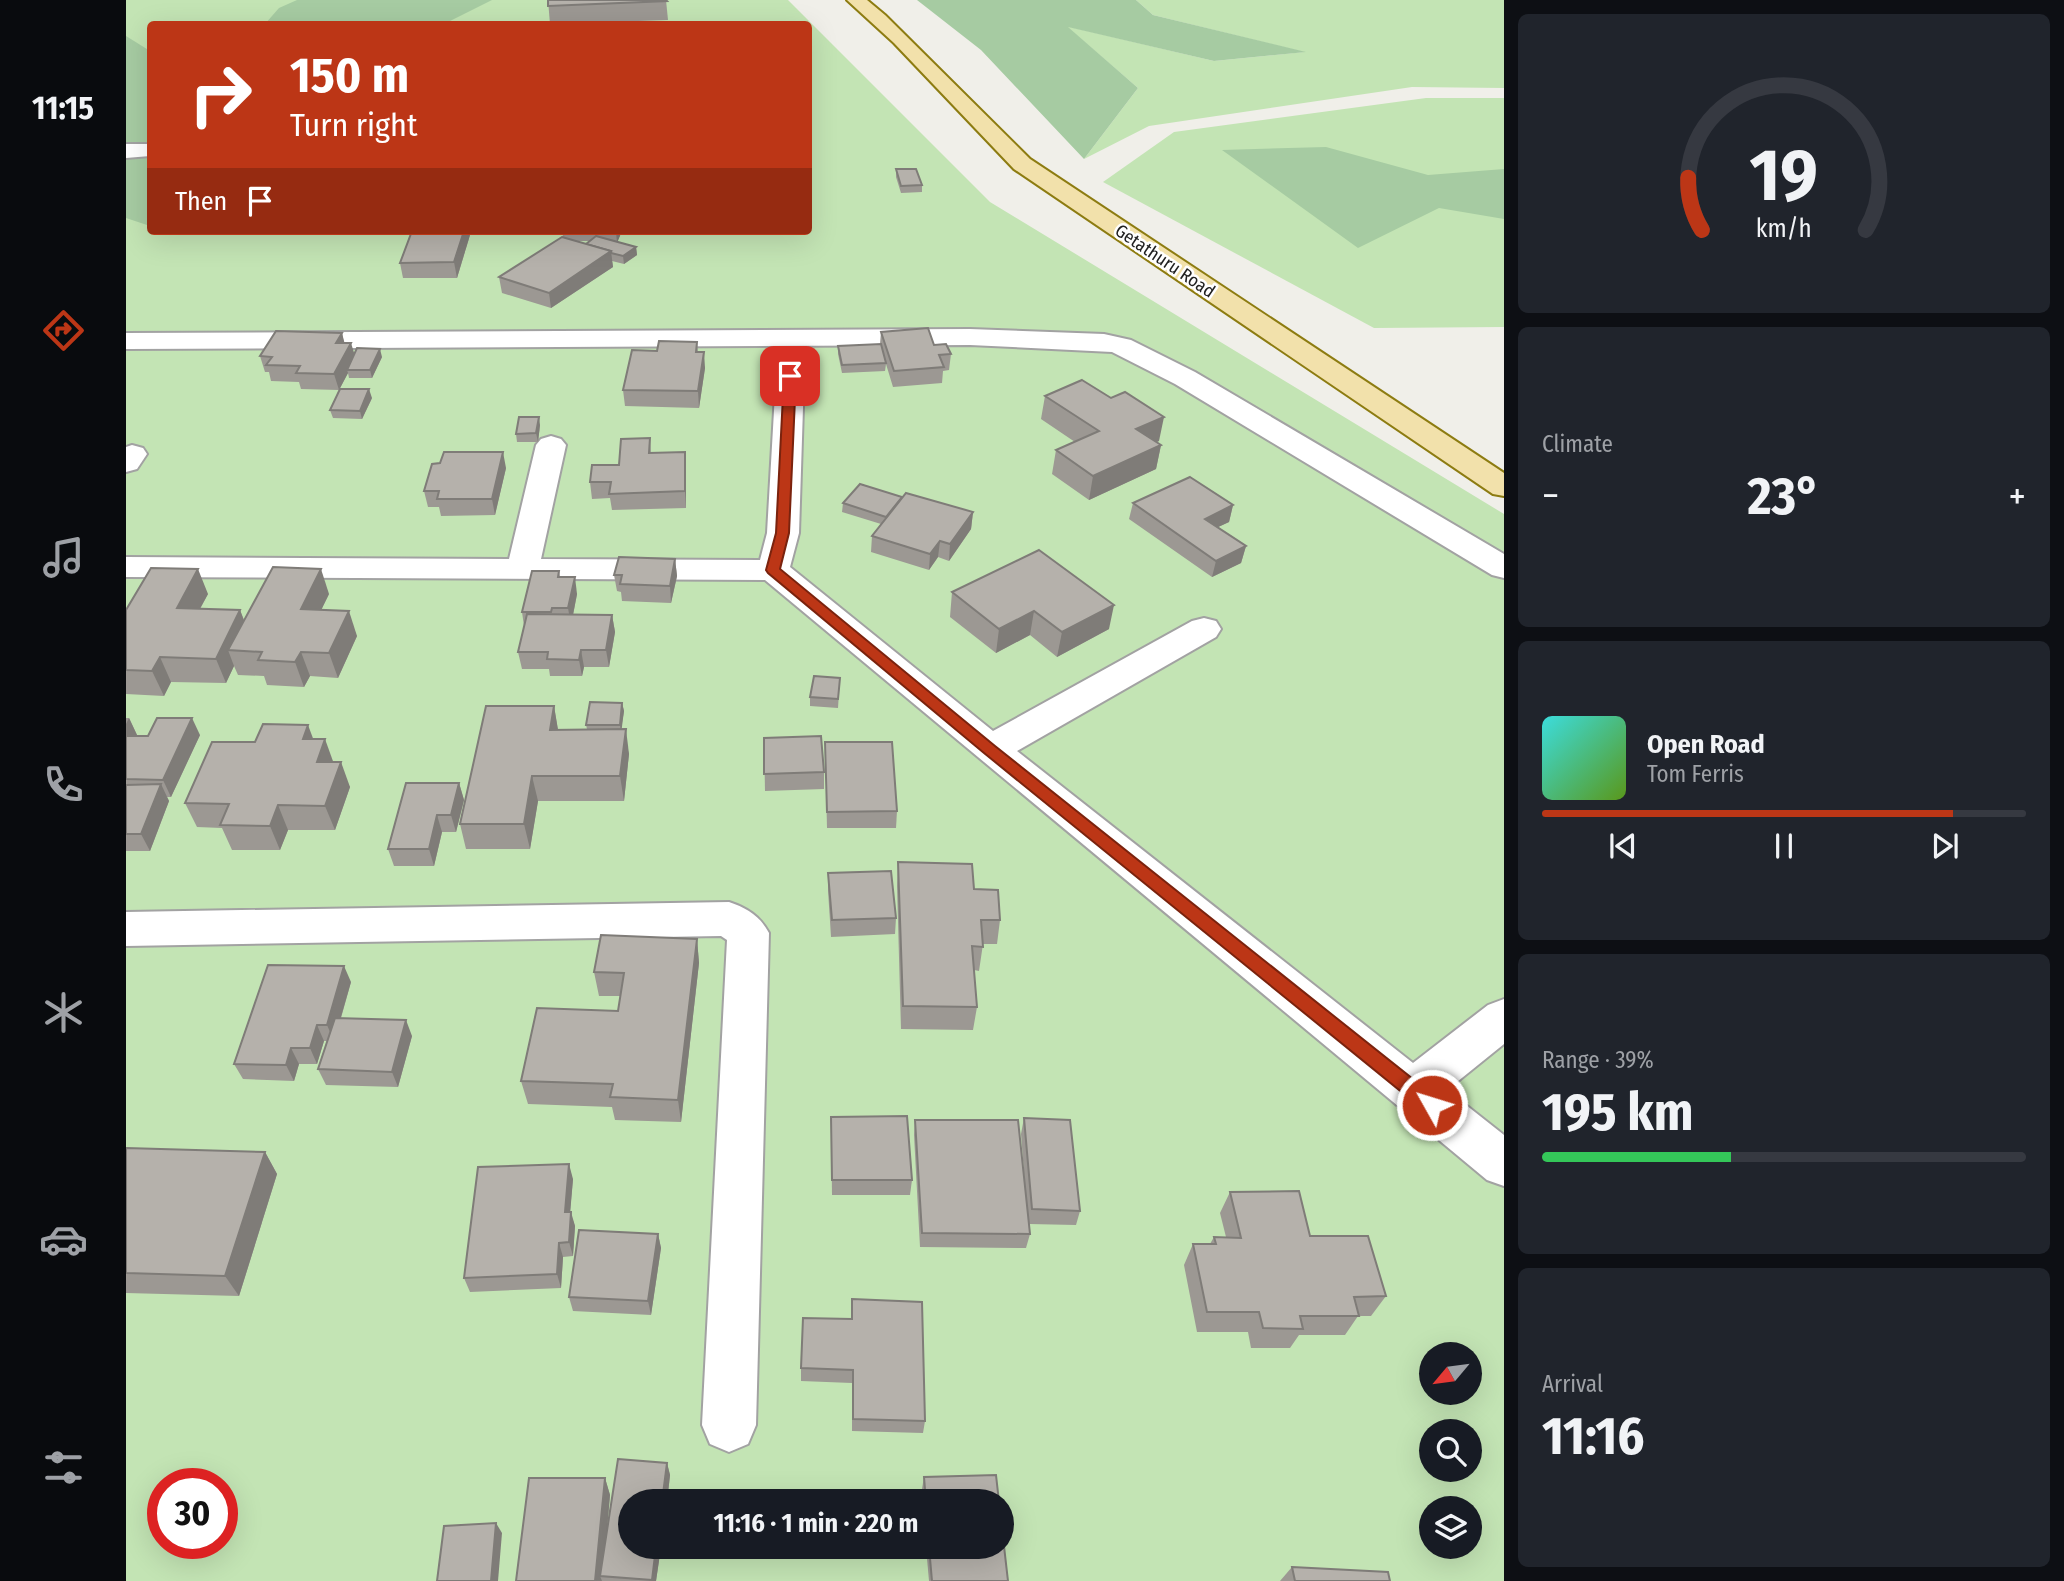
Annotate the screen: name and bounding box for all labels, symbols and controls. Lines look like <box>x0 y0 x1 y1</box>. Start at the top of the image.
text: 150 m <box>290 46 409 105</box>
icon: right <box>175 49 266 140</box>
text: 11:15 <box>32 89 94 127</box>
text: Turn right <box>290 106 417 144</box>
text: 19 <box>1750 132 1818 219</box>
icon: arrive <box>241 182 279 220</box>
text: Then <box>175 186 227 217</box>
text: km/h <box>1756 214 1812 244</box>
street label: Getathuru Road <box>1111 219 1219 303</box>
icon: directions <box>39 306 88 355</box>
pin <box>760 346 820 406</box>
icon: arrive <box>771 357 809 395</box>
text: Climate <box>1542 430 1613 458</box>
text: 23° <box>1747 465 1820 528</box>
text: − <box>1542 473 1559 519</box>
text: + <box>2009 473 2026 519</box>
icon: music <box>39 533 88 582</box>
text: Open Road <box>1647 729 1765 760</box>
icon: phone <box>39 760 88 809</box>
text: Tom Ferris <box>1647 760 1744 788</box>
icon: previous <box>1604 827 1642 865</box>
icon: pause <box>1765 827 1803 865</box>
icon: next <box>1926 827 1964 865</box>
icon: climate <box>39 988 88 1037</box>
text: Range · 39% <box>1542 1046 1654 1074</box>
position arrow <box>1395 1068 1469 1142</box>
text: 195 km <box>1542 1081 1693 1144</box>
icon: car <box>39 1215 88 1264</box>
north arrow <box>1419 1342 1482 1405</box>
map controls <box>1419 1342 1482 1559</box>
text: Arrival <box>1542 1370 1603 1398</box>
text: 11:16 <box>1542 1405 1644 1468</box>
button: search <box>1419 1419 1482 1482</box>
icon: filters <box>39 1443 88 1492</box>
speed limit sign: 30 <box>147 1468 238 1559</box>
button: layers <box>1419 1496 1482 1559</box>
text: 11:16 · 1 min · 220 m <box>714 1508 918 1539</box>

